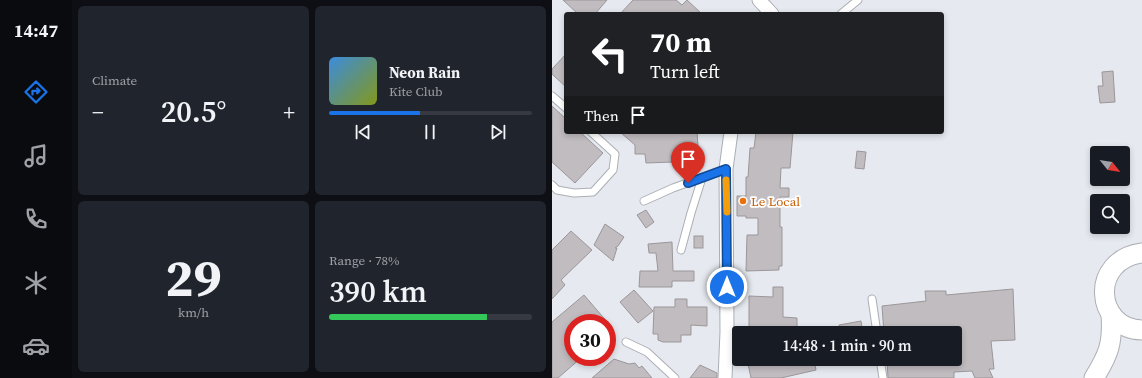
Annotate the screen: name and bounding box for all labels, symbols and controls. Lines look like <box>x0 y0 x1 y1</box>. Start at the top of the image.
text: 14:47 <box>14 18 58 43</box>
text: 70 m <box>650 23 712 61</box>
icon: left <box>584 28 636 80</box>
text: Turn left <box>650 59 720 84</box>
text: Neon Rain <box>389 62 460 83</box>
text: Climate <box>92 72 137 89</box>
icon: directions <box>22 78 50 106</box>
text: Kite Club <box>389 83 442 100</box>
text: 20.5° <box>161 91 226 132</box>
text: − <box>92 97 104 127</box>
text: + <box>283 97 295 127</box>
icon: arrive <box>627 104 649 126</box>
text: Then <box>584 105 619 126</box>
icon: previous <box>352 121 374 143</box>
icon: pause <box>419 121 441 143</box>
icon: next <box>487 121 509 143</box>
icon: music <box>22 142 50 170</box>
pin <box>671 142 705 183</box>
north arrow <box>1090 146 1130 186</box>
map controls <box>1090 146 1130 234</box>
icon: arrive <box>677 148 699 170</box>
place label: Le Local <box>751 193 800 210</box>
button: search <box>1090 194 1130 234</box>
marker: Le Local <box>738 196 748 206</box>
icon: phone <box>22 205 50 233</box>
text: 29 <box>165 242 222 313</box>
text: Range · 78% <box>329 252 400 269</box>
position arrow <box>706 266 748 308</box>
icon: climate <box>22 269 50 297</box>
text: 390 km <box>329 271 427 312</box>
text: km/h <box>178 304 209 321</box>
speed limit sign: 30 <box>564 314 616 366</box>
icon: car <box>22 332 50 360</box>
text: 14:48 · 1 min · 90 m <box>782 335 912 356</box>

